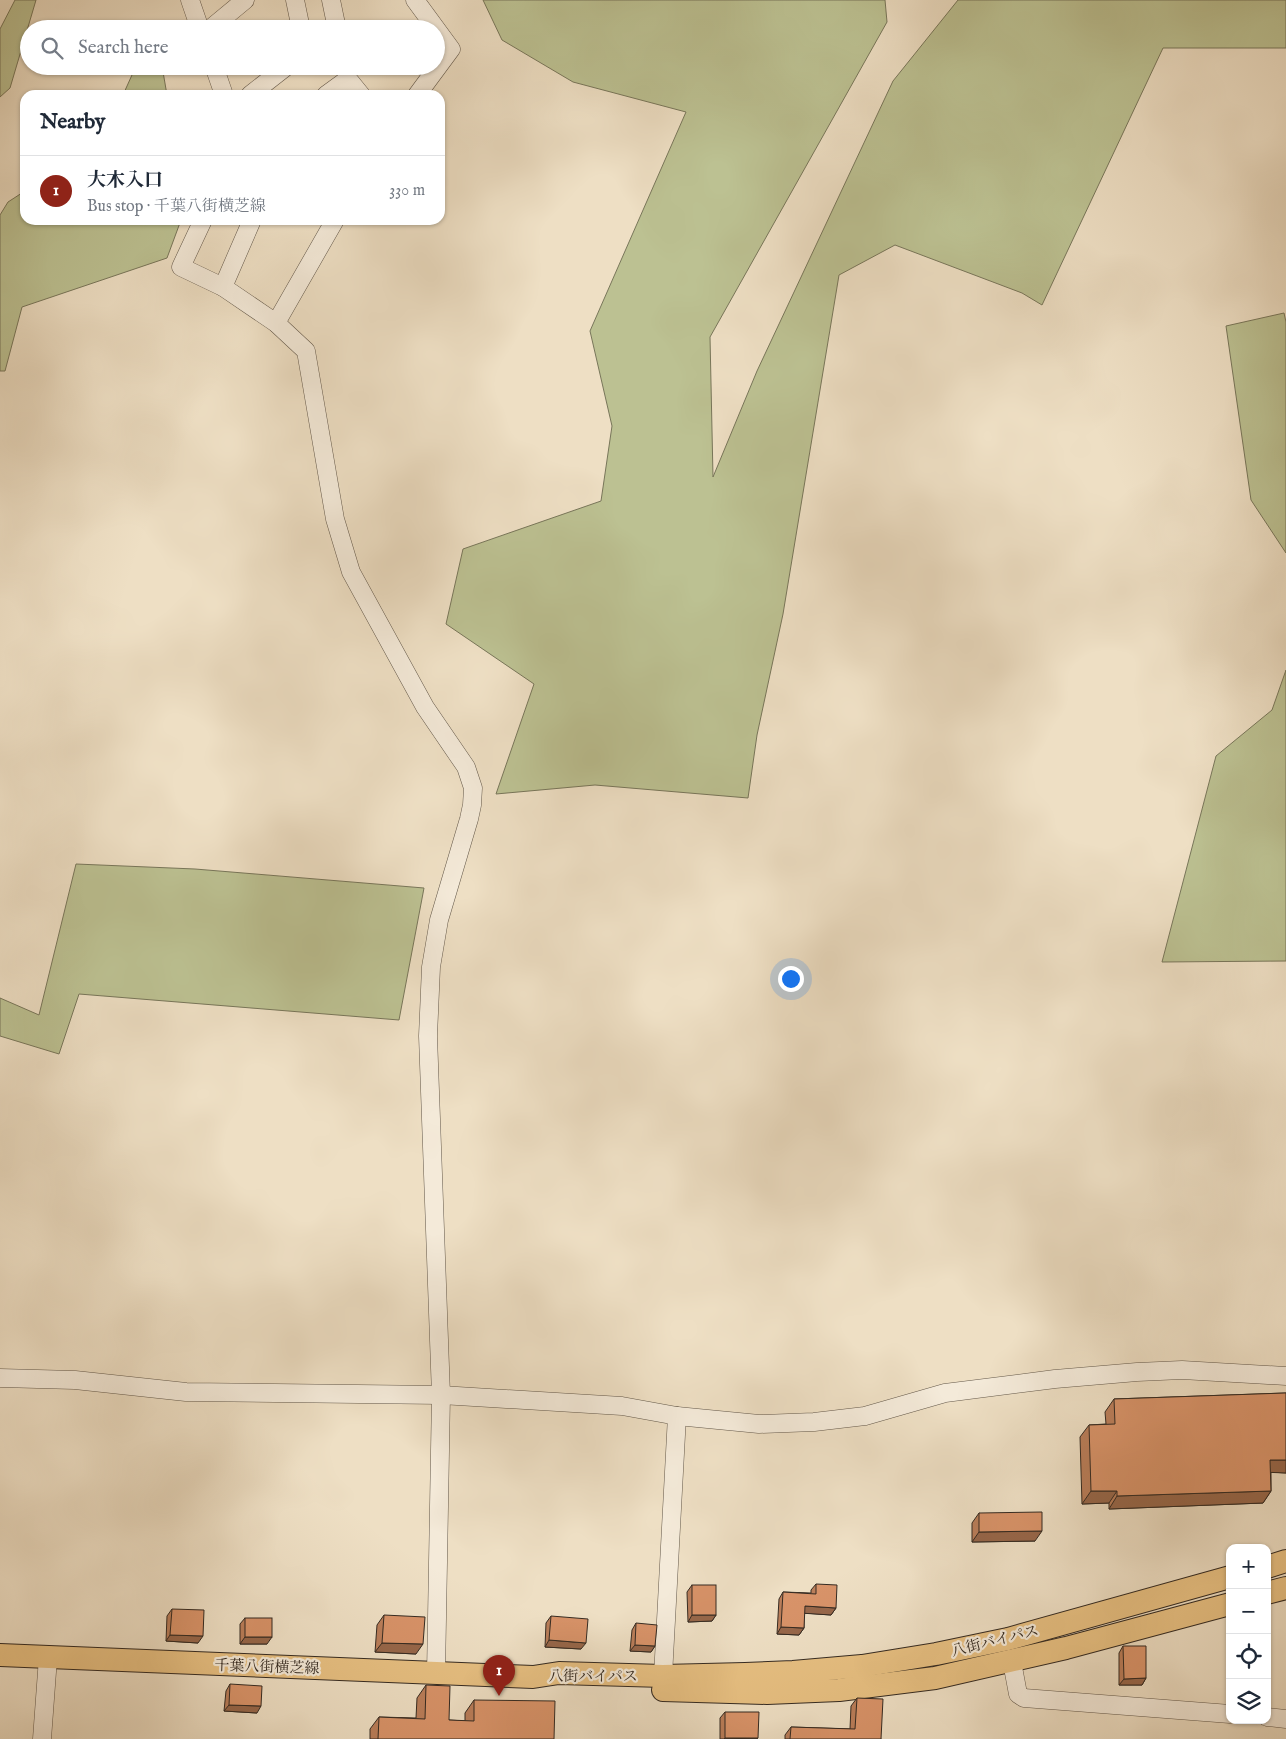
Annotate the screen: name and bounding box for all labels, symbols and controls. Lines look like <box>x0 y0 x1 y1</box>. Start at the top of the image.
search box <box>20 20 445 75</box>
icon: search <box>38 34 66 62</box>
text: Search here <box>78 36 169 60</box>
text: Nearby <box>40 109 105 136</box>
text: 大木入口 <box>87 169 163 193</box>
text: 1 <box>53 181 59 201</box>
text: 330 m <box>389 181 425 201</box>
text: Bus stop · 千葉八街横芝線 <box>87 197 266 217</box>
your location <box>778 966 804 992</box>
map controls <box>1226 1544 1271 1724</box>
button: + <box>1226 1544 1271 1589</box>
button: − <box>1226 1589 1271 1634</box>
street label: 八街バイパス <box>949 1621 1041 1661</box>
button: locate <box>1226 1634 1271 1679</box>
pin: 1 <box>483 1655 515 1696</box>
street label: 千葉八街横芝線 <box>214 1656 320 1678</box>
street label: 八街バイパス <box>548 1667 638 1686</box>
button: layers <box>1226 1679 1271 1724</box>

